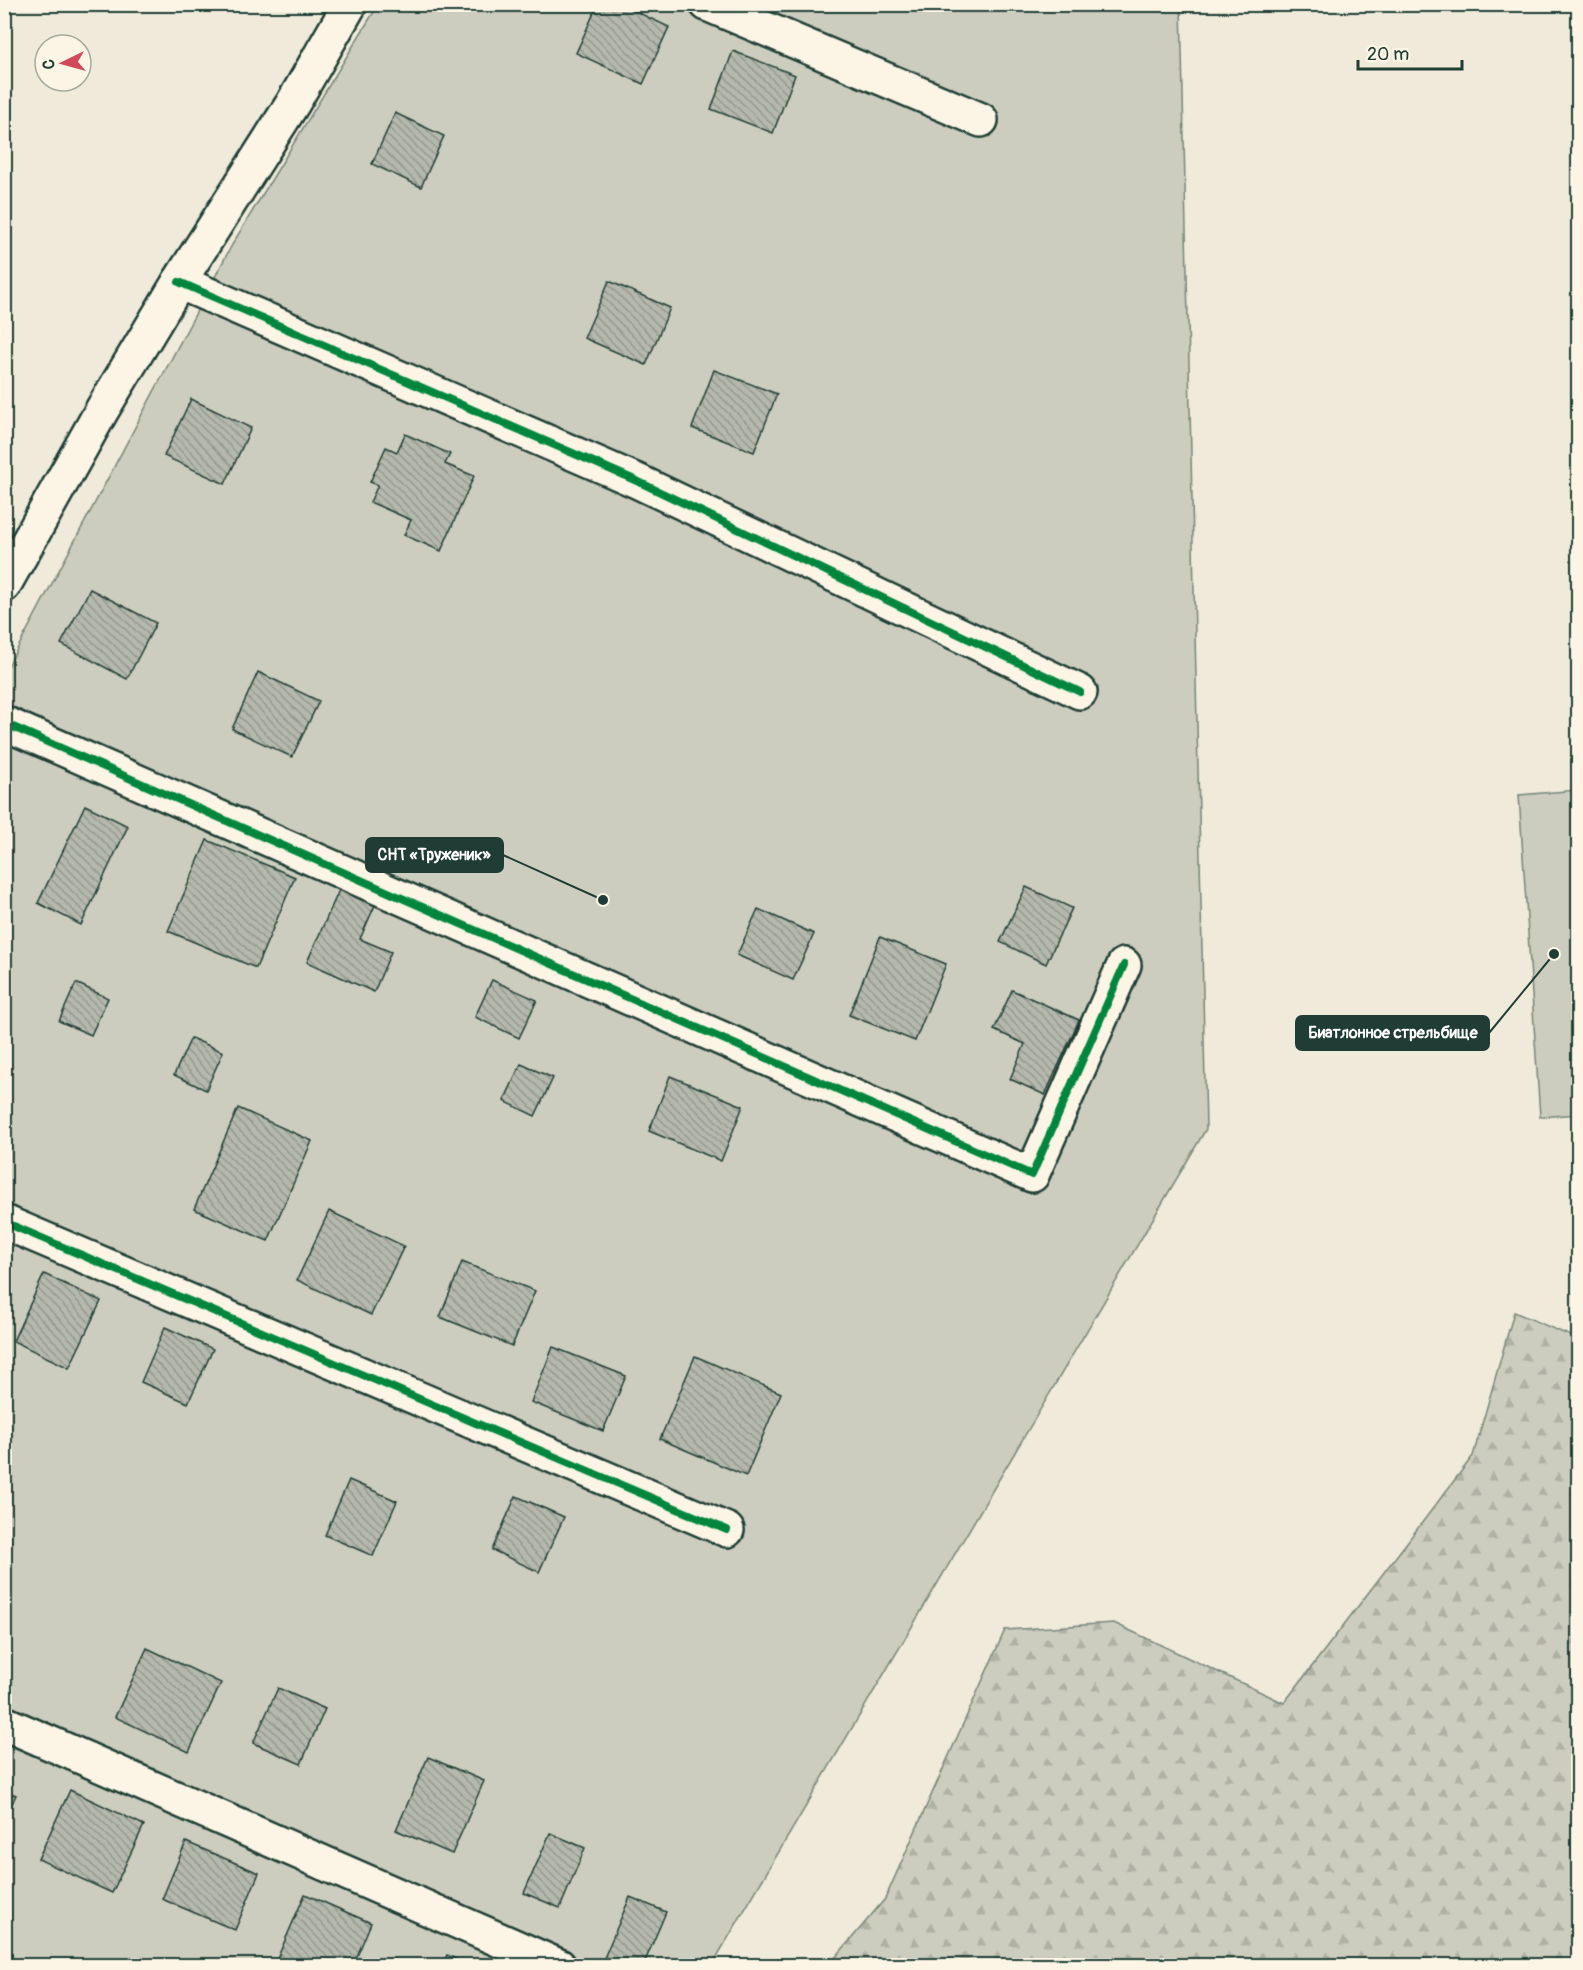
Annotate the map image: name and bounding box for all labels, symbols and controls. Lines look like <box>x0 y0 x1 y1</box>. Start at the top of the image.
north arrow <box>33 33 93 93</box>
scale bar <box>1358 33 1462 71</box>
text: 20 m <box>1367 43 1409 66</box>
text: С <box>39 58 59 70</box>
callout: СНТ «Труженик» <box>366 838 503 872</box>
text: СНТ «Труженик» <box>377 845 491 865</box>
callout: Биатлонное стрельбище <box>1296 1016 1489 1050</box>
text: Биатлонное стрельбище <box>1308 1023 1479 1043</box>

